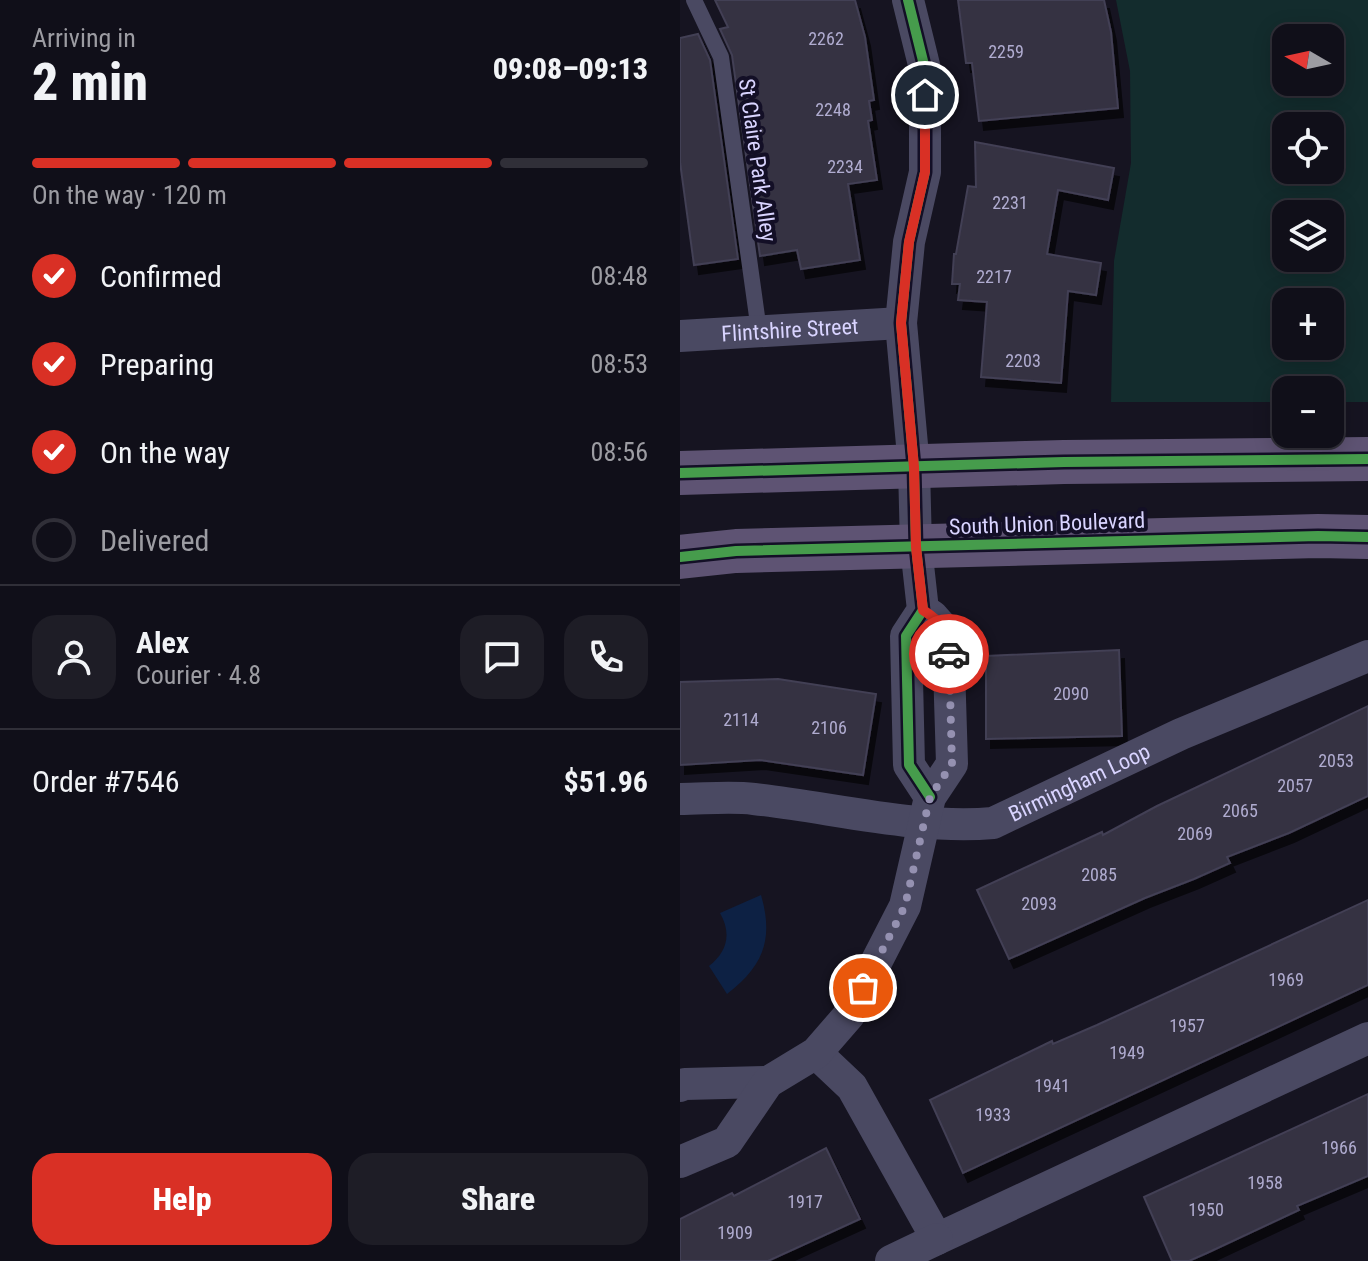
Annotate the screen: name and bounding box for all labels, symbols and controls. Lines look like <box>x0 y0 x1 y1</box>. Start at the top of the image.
text: Arriving in <box>32 23 136 53</box>
north arrow <box>1272 24 1344 96</box>
map controls <box>1272 24 1344 448</box>
house number: 2262 <box>808 28 844 49</box>
house number: 2259 <box>988 41 1024 62</box>
text: 09:08–09:13 <box>493 51 648 86</box>
text: 2 min <box>32 52 148 113</box>
pin <box>891 61 959 129</box>
icon: home <box>903 73 947 117</box>
street label: St Claire Park Alley <box>734 77 781 243</box>
house number: 2248 <box>815 99 851 120</box>
button: locate <box>1272 112 1344 184</box>
house number: 2234 <box>827 156 863 177</box>
text: On the way · 120 m <box>32 180 227 210</box>
house number: 2231 <box>992 192 1028 213</box>
button: layers <box>1272 200 1344 272</box>
icon: check <box>32 254 76 298</box>
text: Confirmed <box>100 259 222 294</box>
text: 08:48 <box>591 261 648 291</box>
house number: 2217 <box>976 266 1012 287</box>
button: + <box>1272 288 1344 360</box>
street label: Flintshire Street <box>721 314 859 347</box>
icon: check <box>32 342 76 386</box>
text: Preparing <box>100 347 214 382</box>
text: 08:53 <box>591 349 648 379</box>
house number: 2203 <box>1005 350 1041 371</box>
button: − <box>1272 376 1344 448</box>
icon: check <box>32 430 76 474</box>
text: On the way <box>100 435 230 470</box>
text: 08:56 <box>591 437 648 467</box>
street label: South Union Boulevard <box>949 508 1145 539</box>
text: Delivered <box>100 523 209 558</box>
courier <box>909 614 989 694</box>
button: person <box>32 615 116 699</box>
button: chat <box>460 615 544 699</box>
button: phone <box>564 615 648 699</box>
text: Alex <box>136 625 189 660</box>
icon: car <box>927 632 971 676</box>
text: Courier · 4.8 <box>136 660 261 690</box>
house number: 2090 <box>1053 683 1089 704</box>
house number: 2114 <box>723 709 759 730</box>
house number: 2106 <box>811 717 847 738</box>
street label: Birmingham Loop <box>1005 739 1154 827</box>
house number: 2053 <box>1318 750 1354 771</box>
text: Order #7546 <box>32 764 180 799</box>
text: $51.96 <box>563 764 648 799</box>
house number: 2057 <box>1277 775 1313 796</box>
house number: 2065 <box>1222 800 1258 821</box>
house number: 2069 <box>1177 823 1213 844</box>
house number: 2085 <box>1081 864 1117 885</box>
house number: 2093 <box>1021 893 1057 914</box>
pin <box>829 954 897 1022</box>
icon: bag <box>841 966 885 1010</box>
house number: 1969 <box>1268 969 1304 990</box>
house number: 1957 <box>1169 1015 1205 1036</box>
house number: 1949 <box>1109 1042 1145 1063</box>
house number: 1941 <box>1034 1075 1070 1096</box>
house number: 1933 <box>975 1104 1011 1125</box>
house number: 1966 <box>1321 1137 1357 1158</box>
button: Help <box>32 1153 332 1245</box>
button: Share <box>348 1153 648 1245</box>
house number: 1958 <box>1247 1172 1283 1193</box>
house number: 1917 <box>787 1191 823 1212</box>
house number: 1950 <box>1188 1199 1224 1220</box>
house number: 1909 <box>717 1222 753 1243</box>

